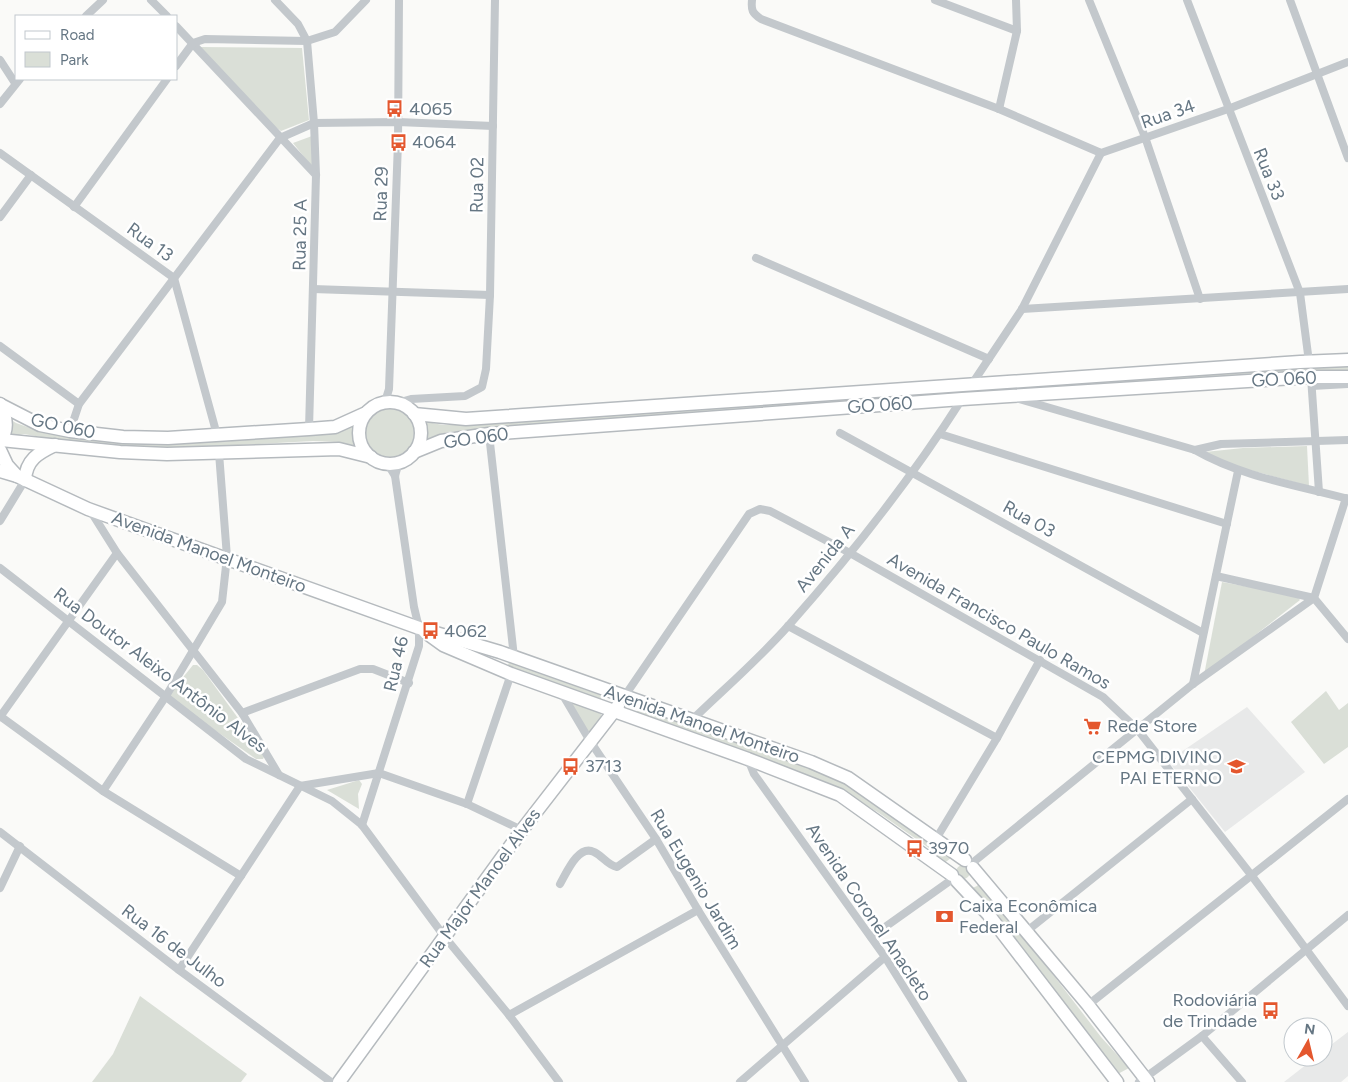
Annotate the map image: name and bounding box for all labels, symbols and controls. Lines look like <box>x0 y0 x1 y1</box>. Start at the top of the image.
legend <box>15 15 178 80</box>
text: Road <box>60 26 95 44</box>
text: Park <box>60 51 89 69</box>
street label: Rua 34 <box>1138 94 1198 134</box>
place label: 4065 <box>409 98 452 120</box>
bus stop icon: 4065 <box>385 99 405 119</box>
place label: 4064 <box>412 131 456 153</box>
bus stop icon: 4064 <box>388 132 408 152</box>
street label: Rua 33 <box>1249 145 1289 203</box>
street label: Rua 02 <box>466 157 488 213</box>
street label: Rua 29 <box>369 166 393 222</box>
street label: Rua 25 A <box>288 199 312 271</box>
street label: Rua 13 <box>122 218 178 266</box>
street label: GO 060 <box>1251 366 1317 392</box>
street label: GO 060 <box>847 392 913 418</box>
street label: GO 060 <box>29 408 97 444</box>
street label: GO 060 <box>442 423 510 453</box>
street label: Rua 03 <box>999 496 1059 542</box>
street label: Avenida Manoel Monteiro <box>109 507 309 597</box>
street label: Avenida A <box>791 519 859 597</box>
street label: Avenida Francisco Paulo Ramos <box>883 548 1115 694</box>
street label: Rua Doutor Aleixo Antônio Alves <box>49 583 271 757</box>
place label: 4062 <box>444 620 487 642</box>
bus stop icon: 4062 <box>420 621 440 641</box>
street label: Rua 46 <box>379 634 413 694</box>
street label: Avenida Manoel Monteiro <box>601 680 803 768</box>
place label: Rede Store <box>1107 715 1197 737</box>
supermarket icon: Rede Store <box>1083 716 1103 736</box>
place label: CEPMG DIVINO PAI ETERNO <box>1092 746 1222 789</box>
place label: 3713 <box>585 755 622 777</box>
bus stop icon: 3713 <box>561 756 581 776</box>
school or university icon: CEPMG DIVINO PAI ETERNO <box>1226 757 1246 777</box>
street label: Rua Major Manoel Alves <box>415 804 545 972</box>
street label: Rua Eugenio Jardim <box>645 805 747 953</box>
street label: Avenida Coronel Anacleto <box>801 819 937 1005</box>
place label: 3970 <box>928 837 969 859</box>
bus stop icon: 3970 <box>904 838 924 858</box>
place label: Caixa Econômica Federal <box>959 895 1097 938</box>
street label: Rua 16 de Julho <box>117 899 231 993</box>
bank icon: Caixa Econômica Federal <box>935 906 955 926</box>
place label: Rodoviária de Trindade <box>1163 989 1257 1032</box>
bus stop icon: Rodoviária de Trindade <box>1261 1000 1281 1020</box>
north arrow <box>1283 1017 1333 1067</box>
text: N <box>1303 1020 1316 1039</box>

